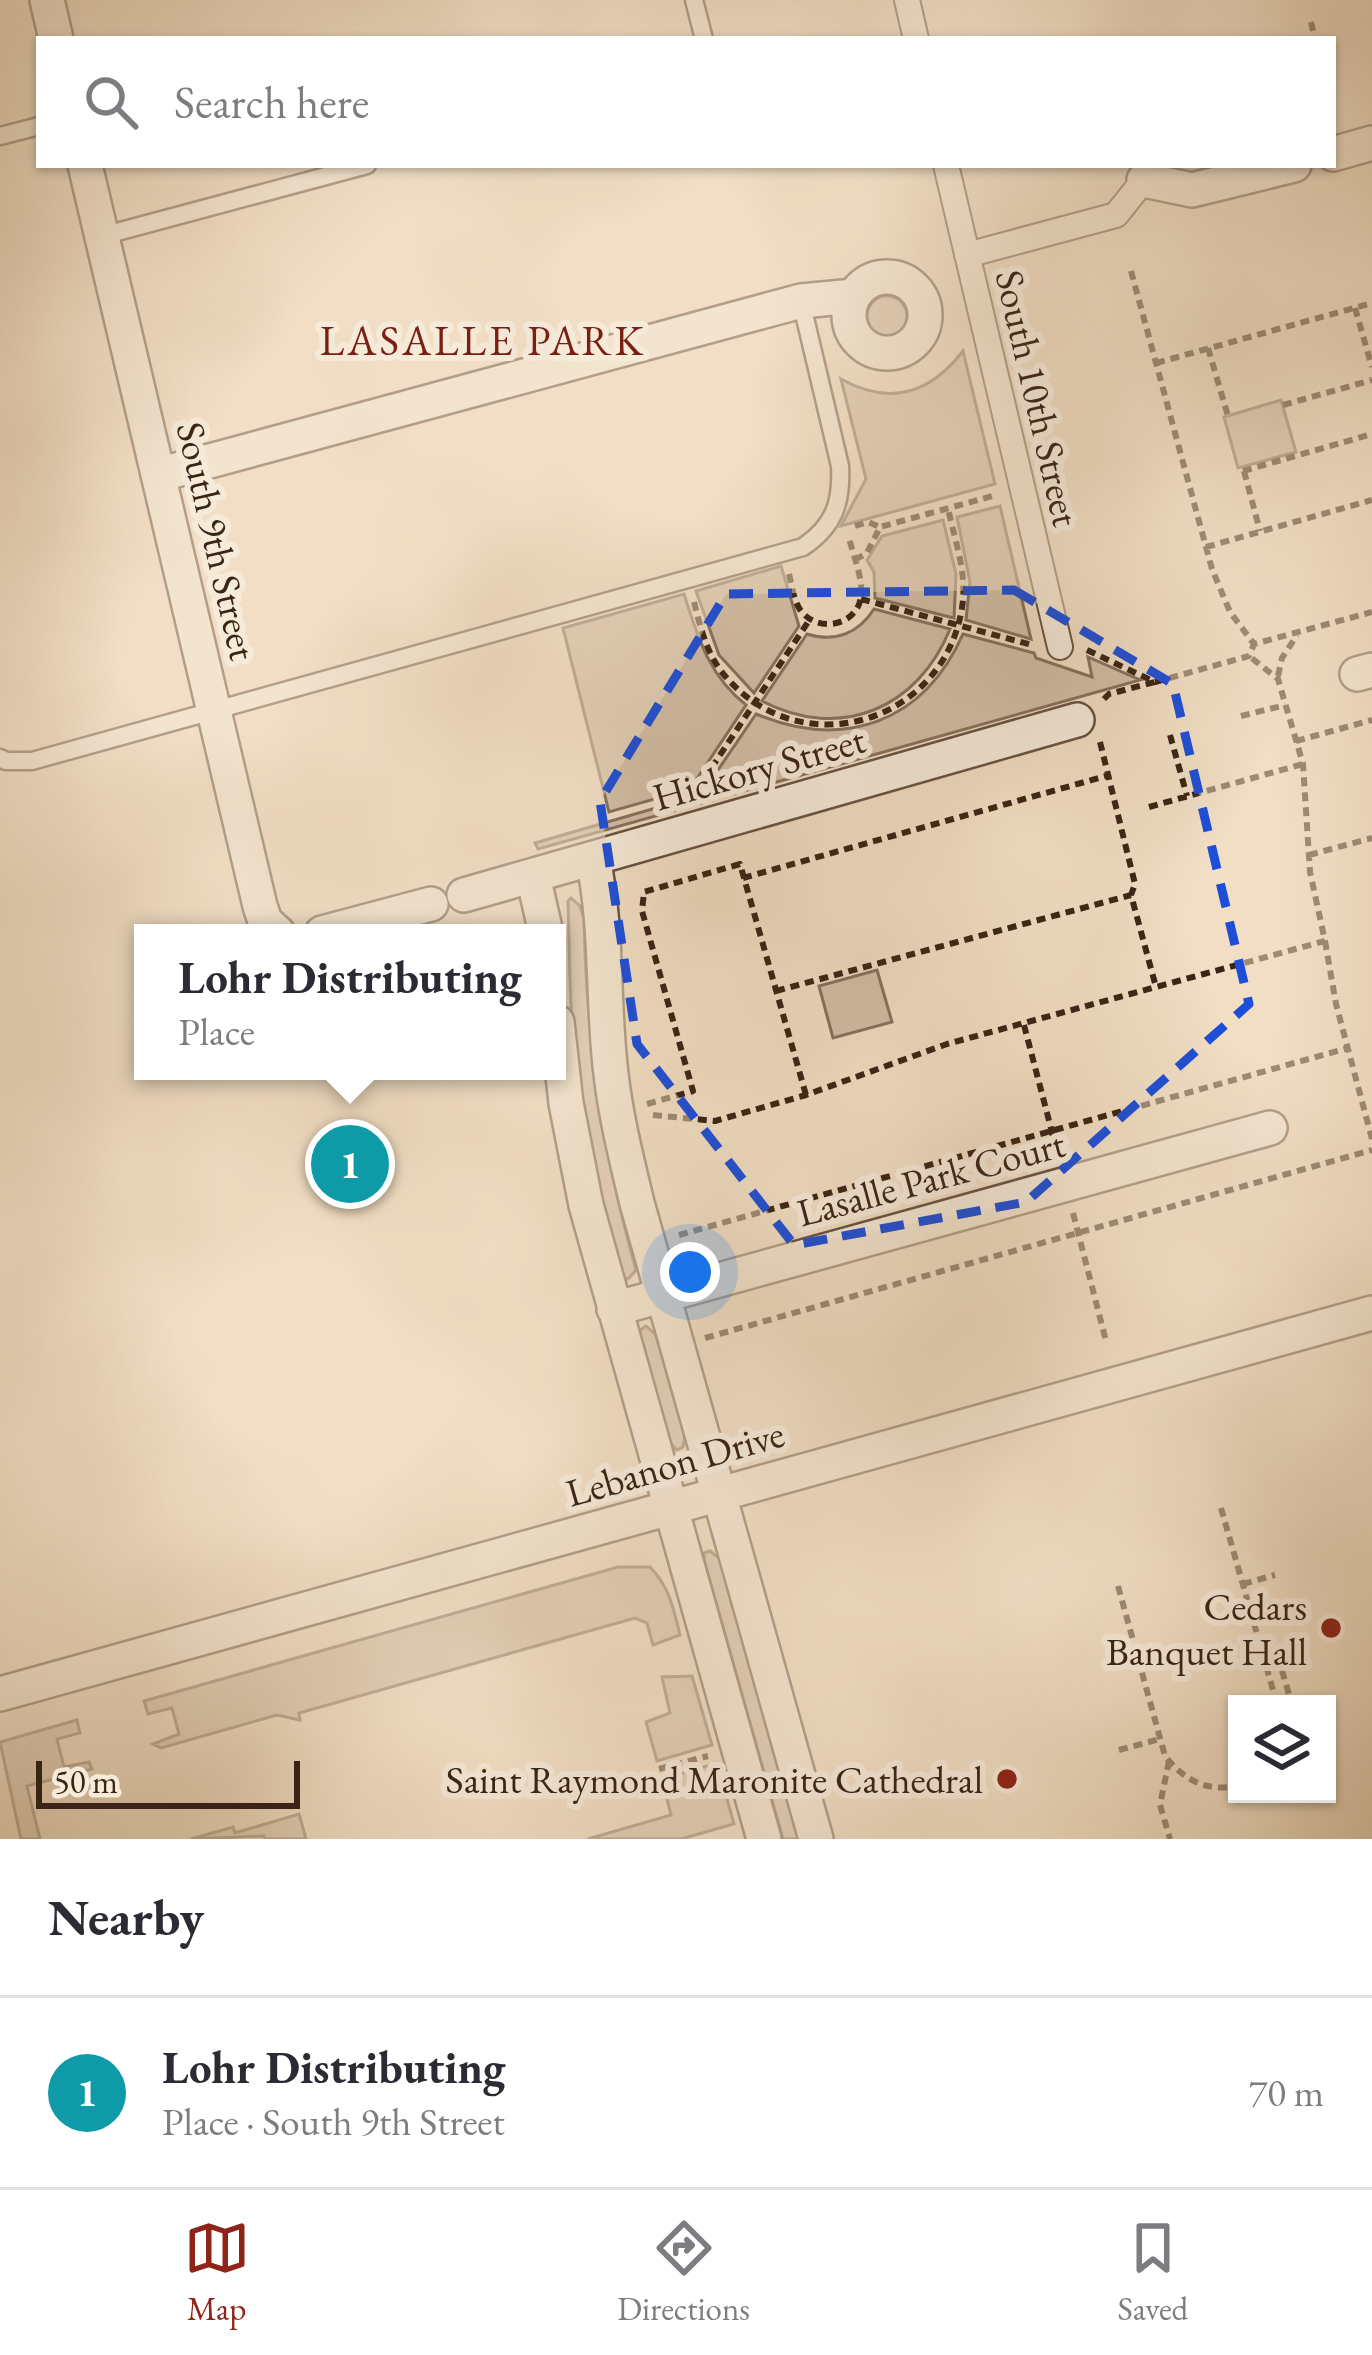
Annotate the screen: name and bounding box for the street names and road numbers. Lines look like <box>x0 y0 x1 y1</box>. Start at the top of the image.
street label: South 10th Street <box>984 265 1092 531</box>
street label: South 9th Street <box>165 417 269 665</box>
street label: Hickory Street <box>647 713 871 823</box>
street label: Lasalle Park Court <box>791 1118 1071 1238</box>
street label: Lebanon Drive <box>560 1408 790 1518</box>

